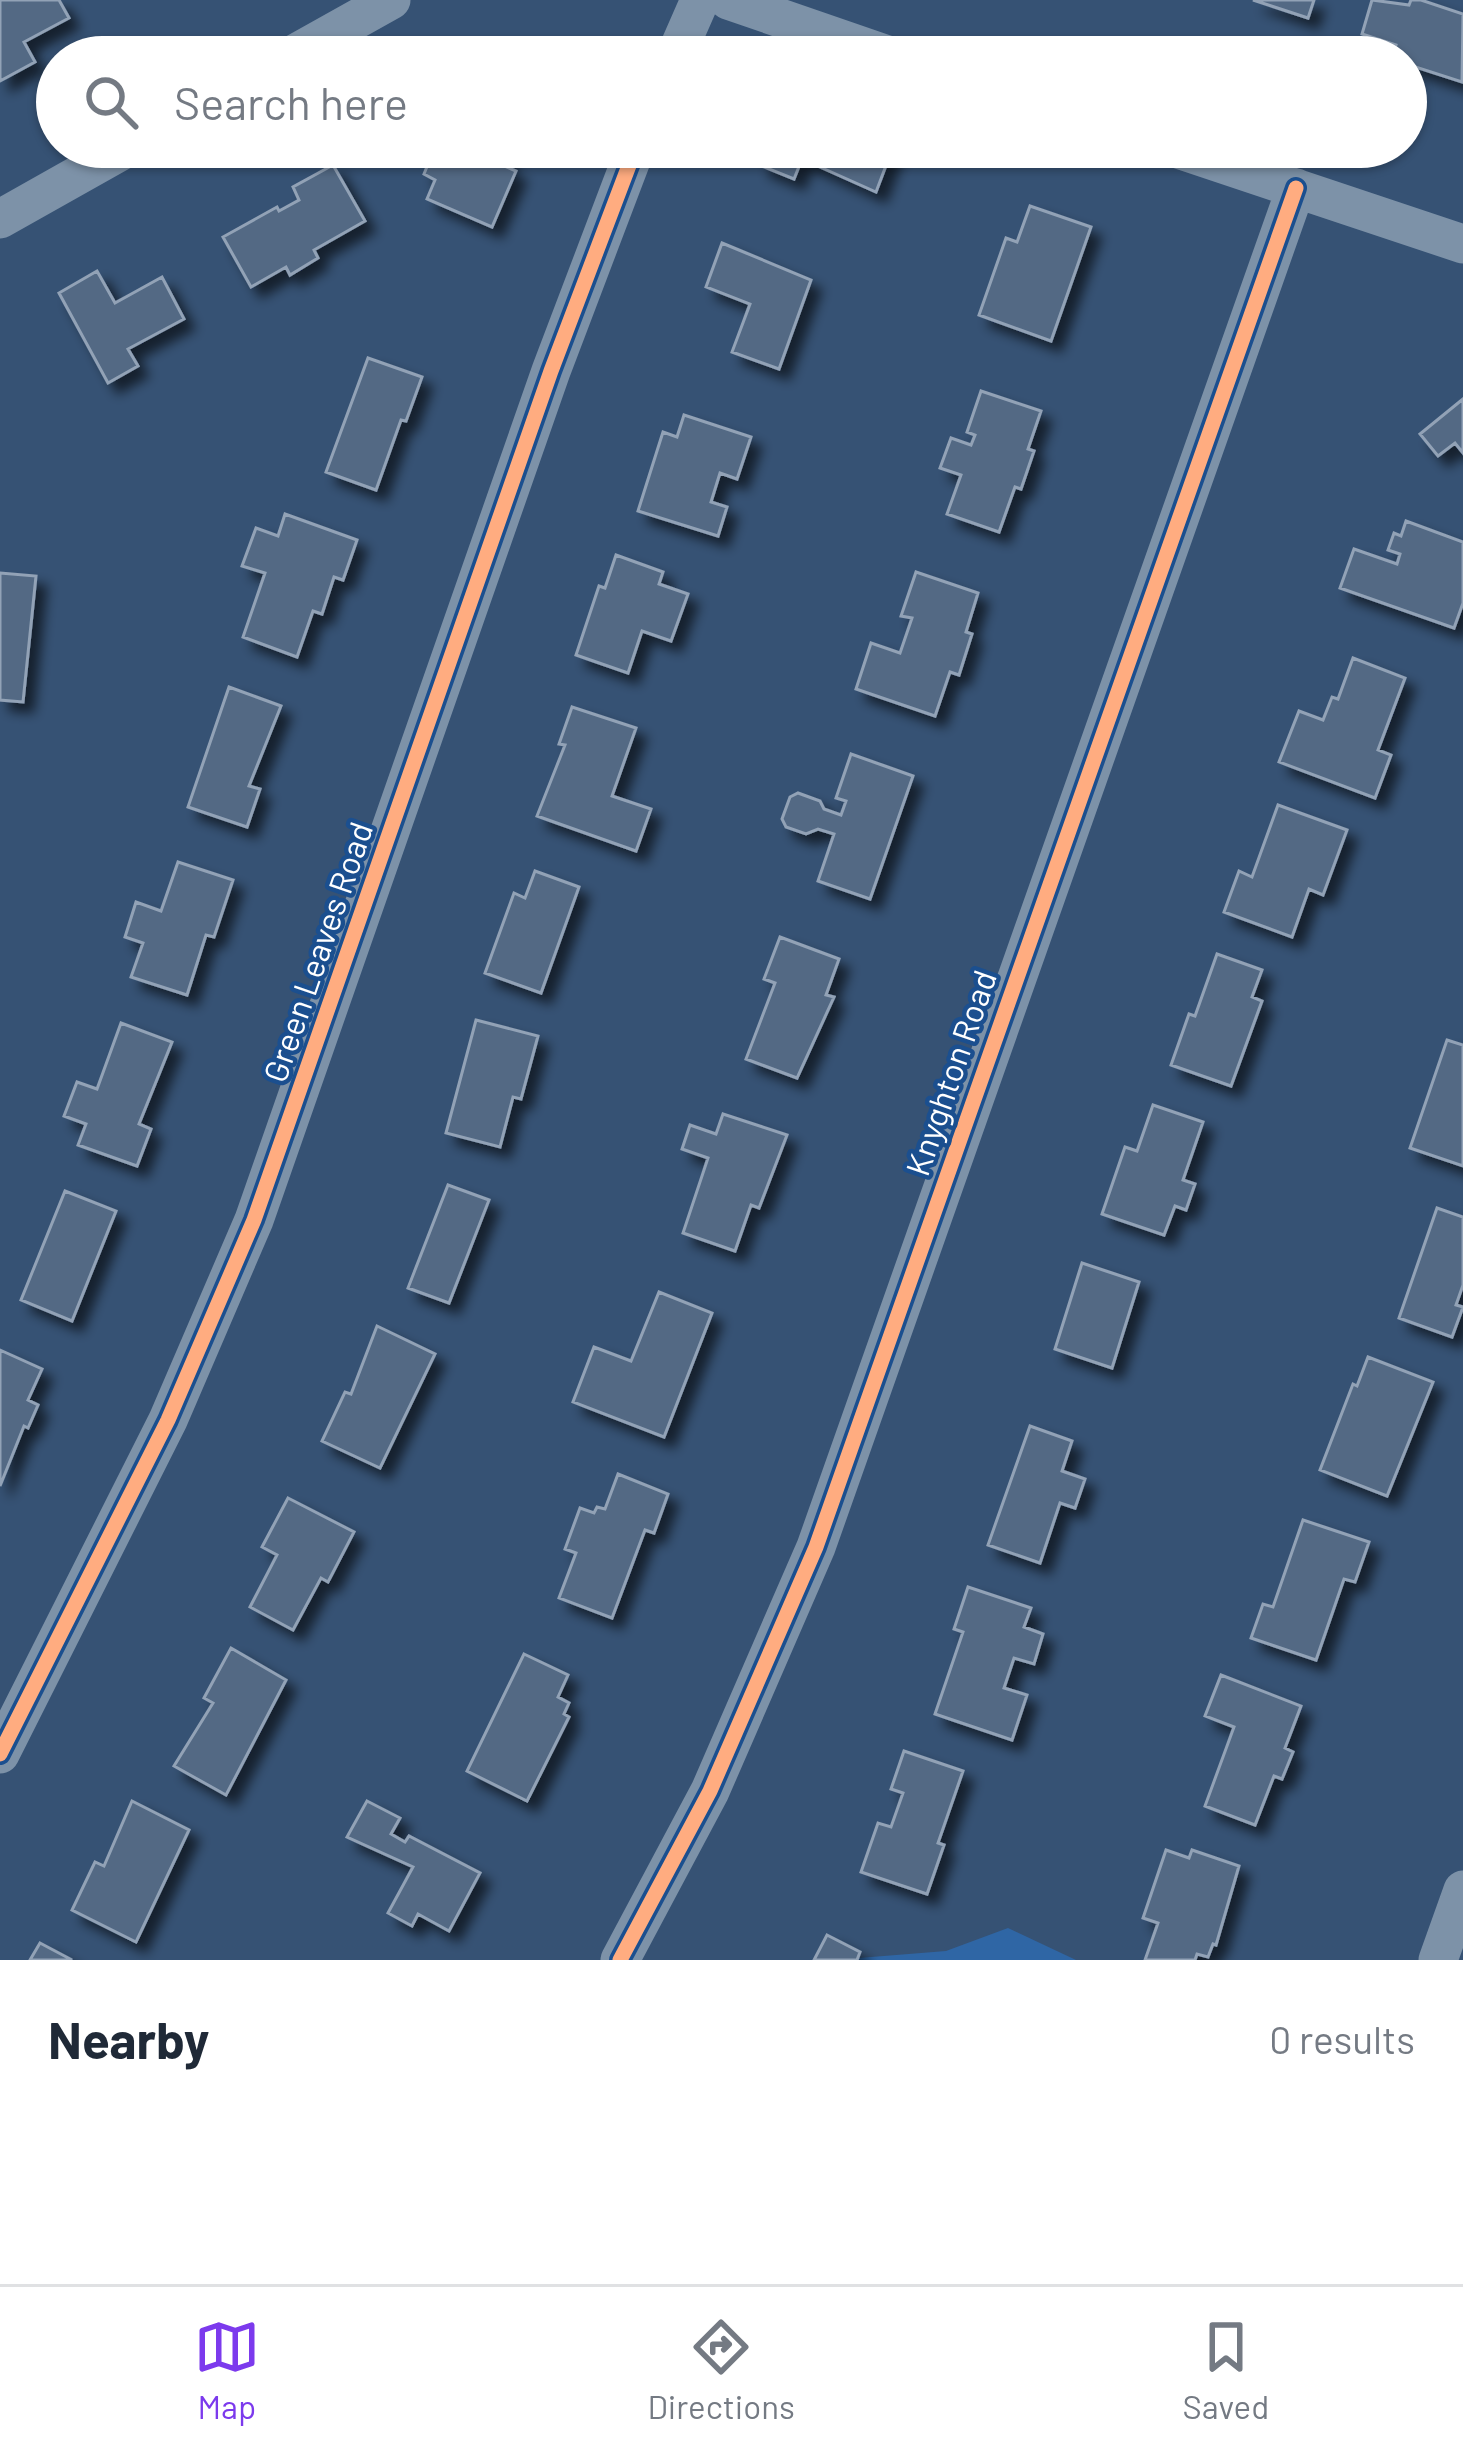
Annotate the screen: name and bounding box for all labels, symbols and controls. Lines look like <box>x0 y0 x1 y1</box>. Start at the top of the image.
search box <box>36 36 1427 168</box>
icon: search <box>78 69 144 135</box>
text: Search here <box>174 75 408 129</box>
street label: Green Leaves Road <box>254 816 380 1087</box>
street label: Knyghton Road <box>896 965 1004 1181</box>
text: Nearby <box>48 2008 209 2069</box>
text: 0 results <box>1269 2015 1415 2062</box>
tab: Map <box>194 2314 260 2426</box>
tab: Directions <box>647 2314 795 2426</box>
tab: Saved <box>1183 2314 1269 2426</box>

